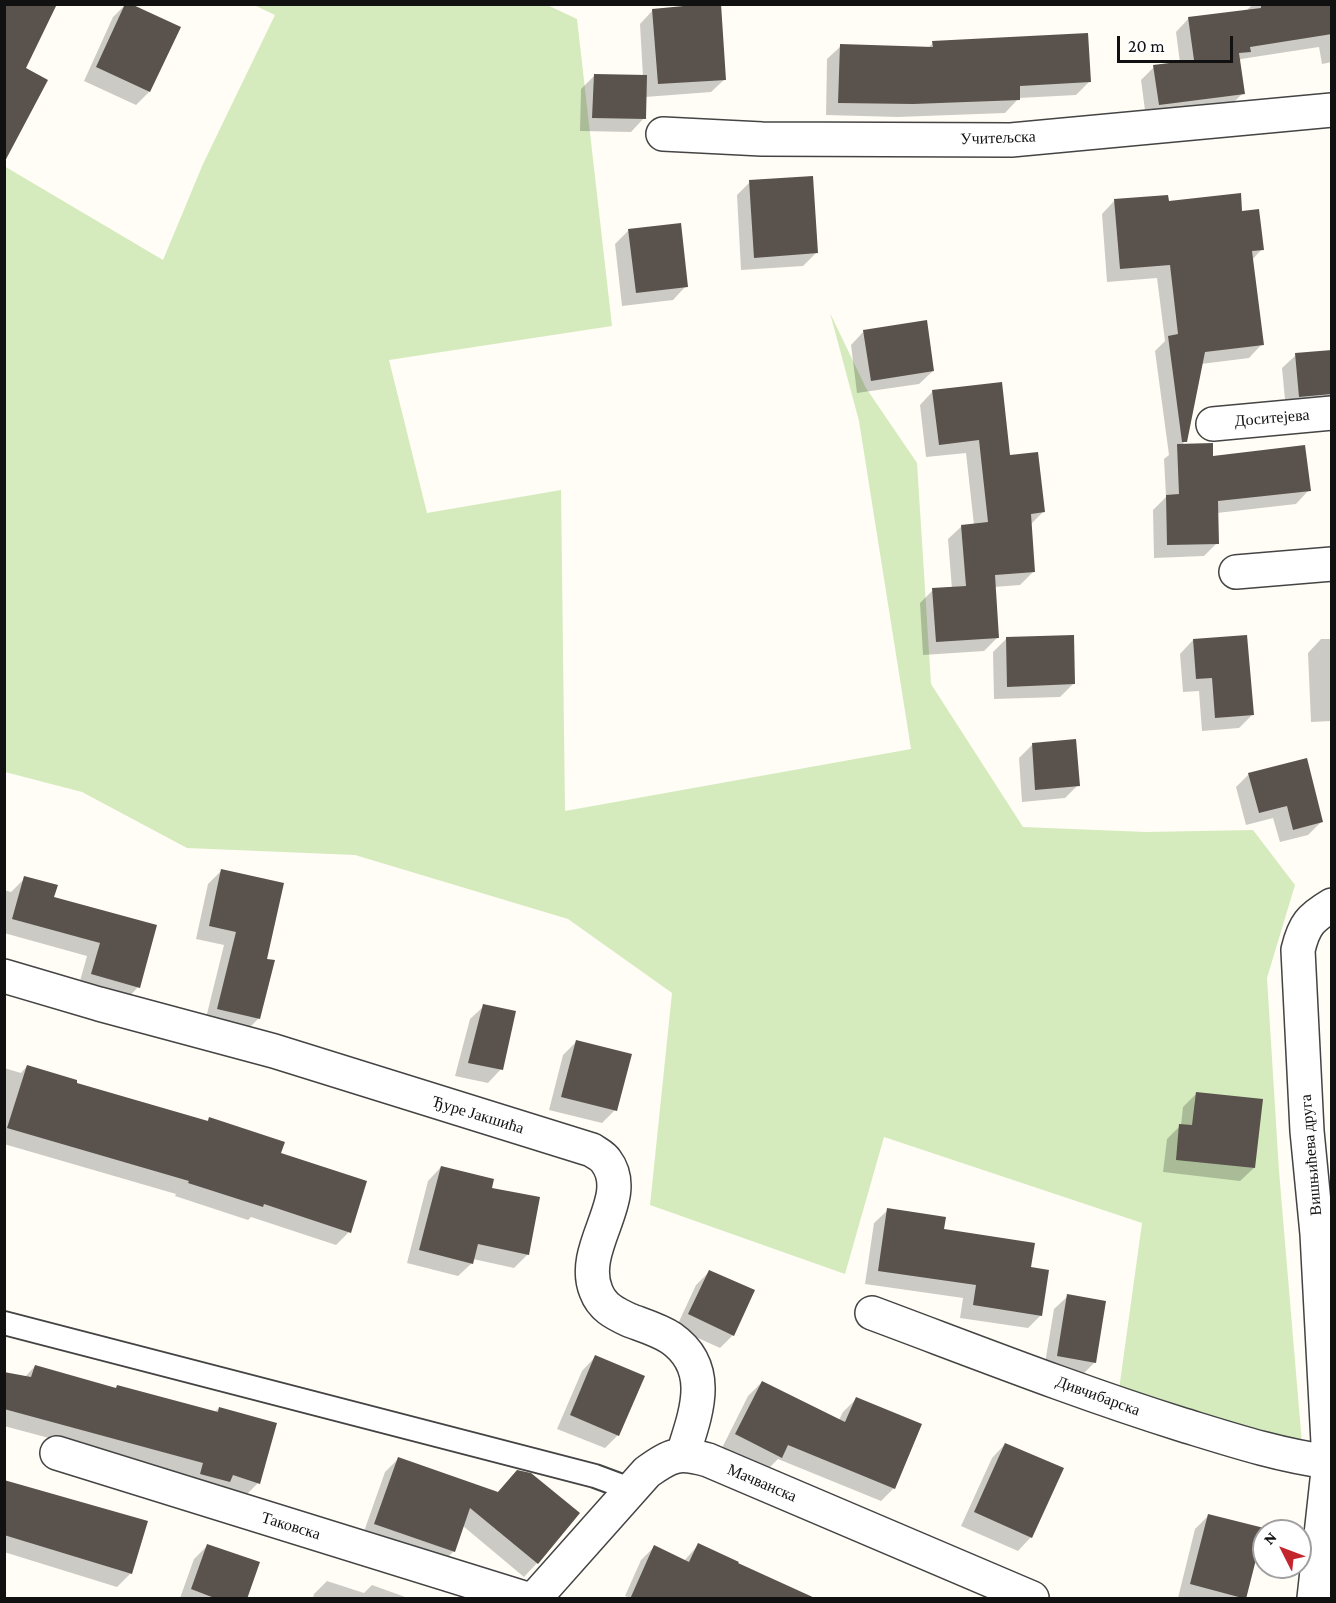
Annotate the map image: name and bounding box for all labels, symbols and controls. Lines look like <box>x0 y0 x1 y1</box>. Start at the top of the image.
scale bar <box>1120 24 1236 62</box>
text: 20 m <box>1128 36 1165 56</box>
street label: Учитељска <box>960 127 1036 149</box>
street label: Доситејева <box>1234 405 1310 431</box>
street label: Ђуре Јакшића <box>430 1092 526 1138</box>
street label: Вишњићева друга <box>1296 1093 1326 1217</box>
street label: Дивчибарска <box>1053 1372 1143 1420</box>
street label: Мачванска <box>724 1460 800 1506</box>
street label: Таковска <box>259 1508 323 1544</box>
north arrow <box>1252 1519 1312 1579</box>
text: N <box>1260 1528 1280 1548</box>

